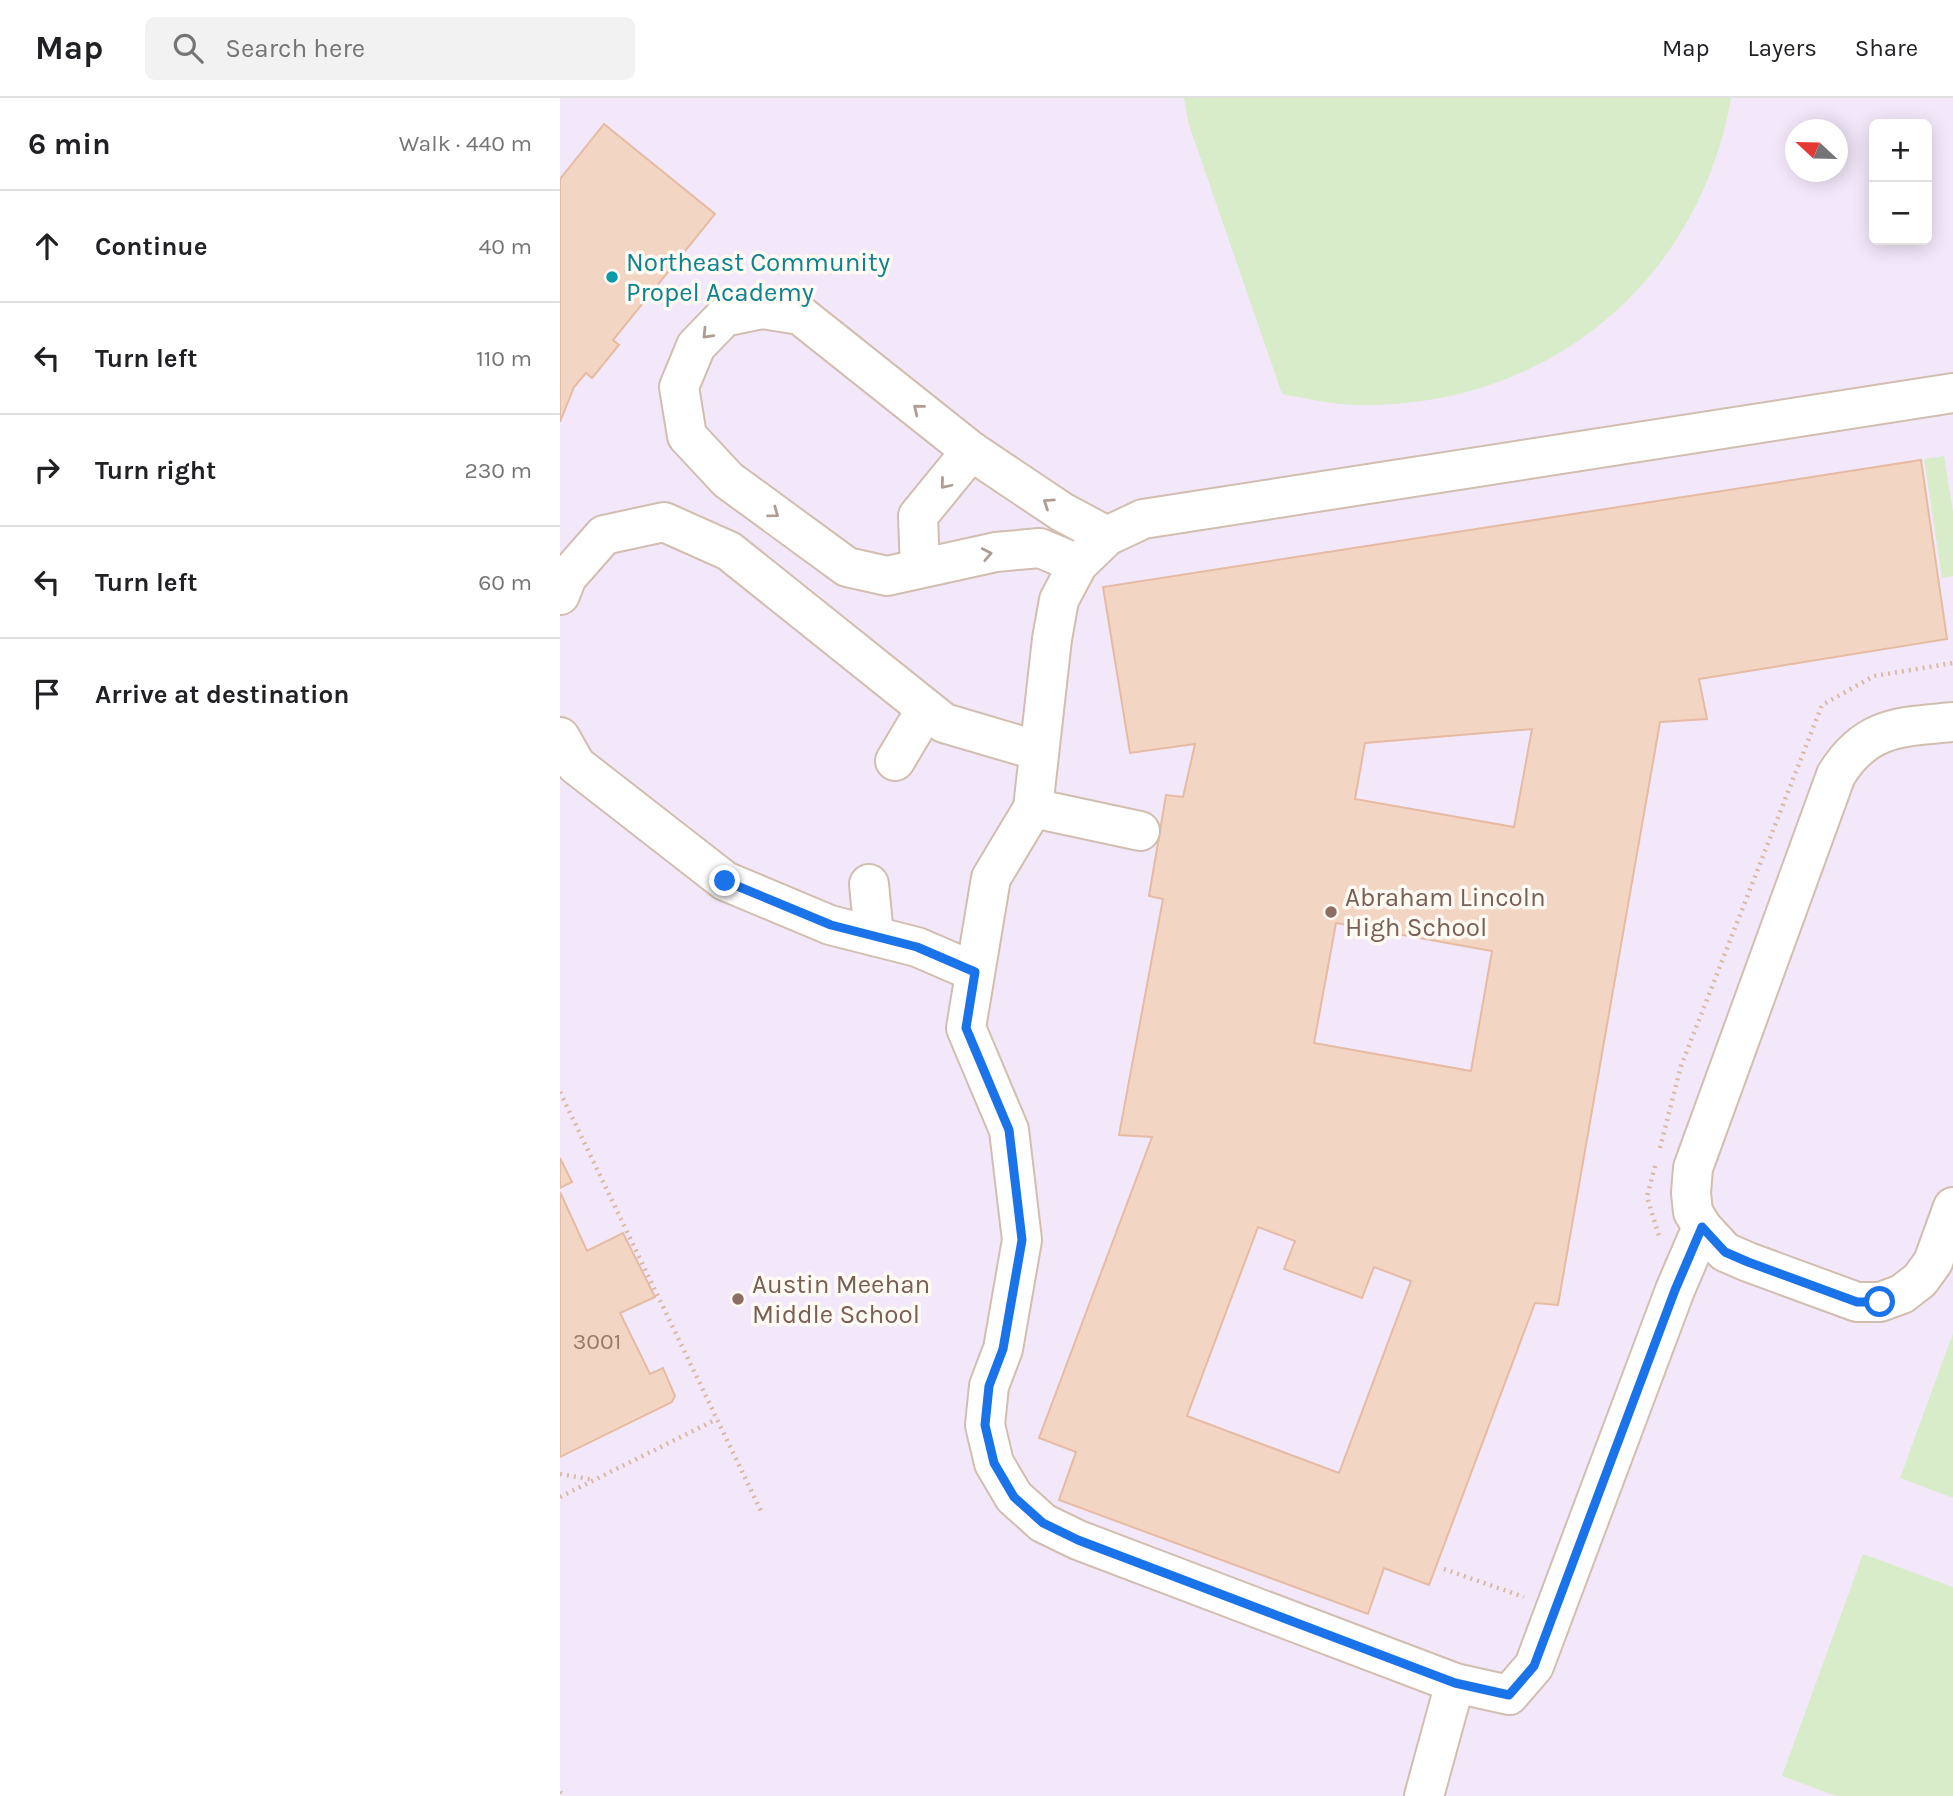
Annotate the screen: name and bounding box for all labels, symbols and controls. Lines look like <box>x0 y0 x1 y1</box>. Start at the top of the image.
search box <box>145 17 635 80</box>
text: Map <box>35 29 103 67</box>
icon: search <box>169 29 207 67</box>
text: Search here <box>225 33 365 64</box>
text: Map <box>1662 34 1710 62</box>
text: Layers <box>1748 34 1817 62</box>
text: Share <box>1855 34 1918 62</box>
north arrow <box>1785 119 1848 182</box>
map controls <box>1869 119 1932 245</box>
button: + <box>1869 119 1932 182</box>
text: 6 min <box>28 126 111 162</box>
text: Walk · 440 m <box>399 130 532 157</box>
button: − <box>1869 182 1932 245</box>
icon: ahead <box>28 227 66 265</box>
text: Continue <box>95 231 207 262</box>
text: 40 m <box>479 233 532 260</box>
place label: Northeast Community Propel Academy <box>626 247 890 308</box>
marker: Northeast Community Propel Academy <box>604 269 620 285</box>
one-way arrow <box>703 326 716 339</box>
icon: left <box>28 339 66 377</box>
text: Turn left <box>95 343 197 374</box>
text: 110 m <box>476 345 532 372</box>
one-way arrow <box>914 404 926 417</box>
icon: right <box>28 451 66 489</box>
text: Turn right <box>95 455 216 486</box>
text: 230 m <box>464 457 532 484</box>
one-way arrow <box>940 476 953 488</box>
one-way arrow <box>1043 498 1056 511</box>
one-way arrow <box>766 505 779 518</box>
one-way arrow <box>981 548 993 563</box>
icon: left <box>28 563 66 601</box>
text: Turn left <box>95 567 197 598</box>
text: 60 m <box>478 569 532 596</box>
icon: arrive <box>28 675 66 713</box>
text: Arrive at destination <box>95 679 349 710</box>
route end <box>709 865 740 896</box>
place label: Abraham Lincoln High School <box>1345 882 1546 943</box>
marker: Abraham Lincoln High School <box>1323 904 1339 920</box>
place label: Austin Meehan Middle School <box>752 1269 930 1330</box>
route start <box>1864 1286 1895 1317</box>
marker: Austin Meehan Middle School <box>730 1291 746 1307</box>
house number: 3001 <box>573 1328 621 1355</box>

